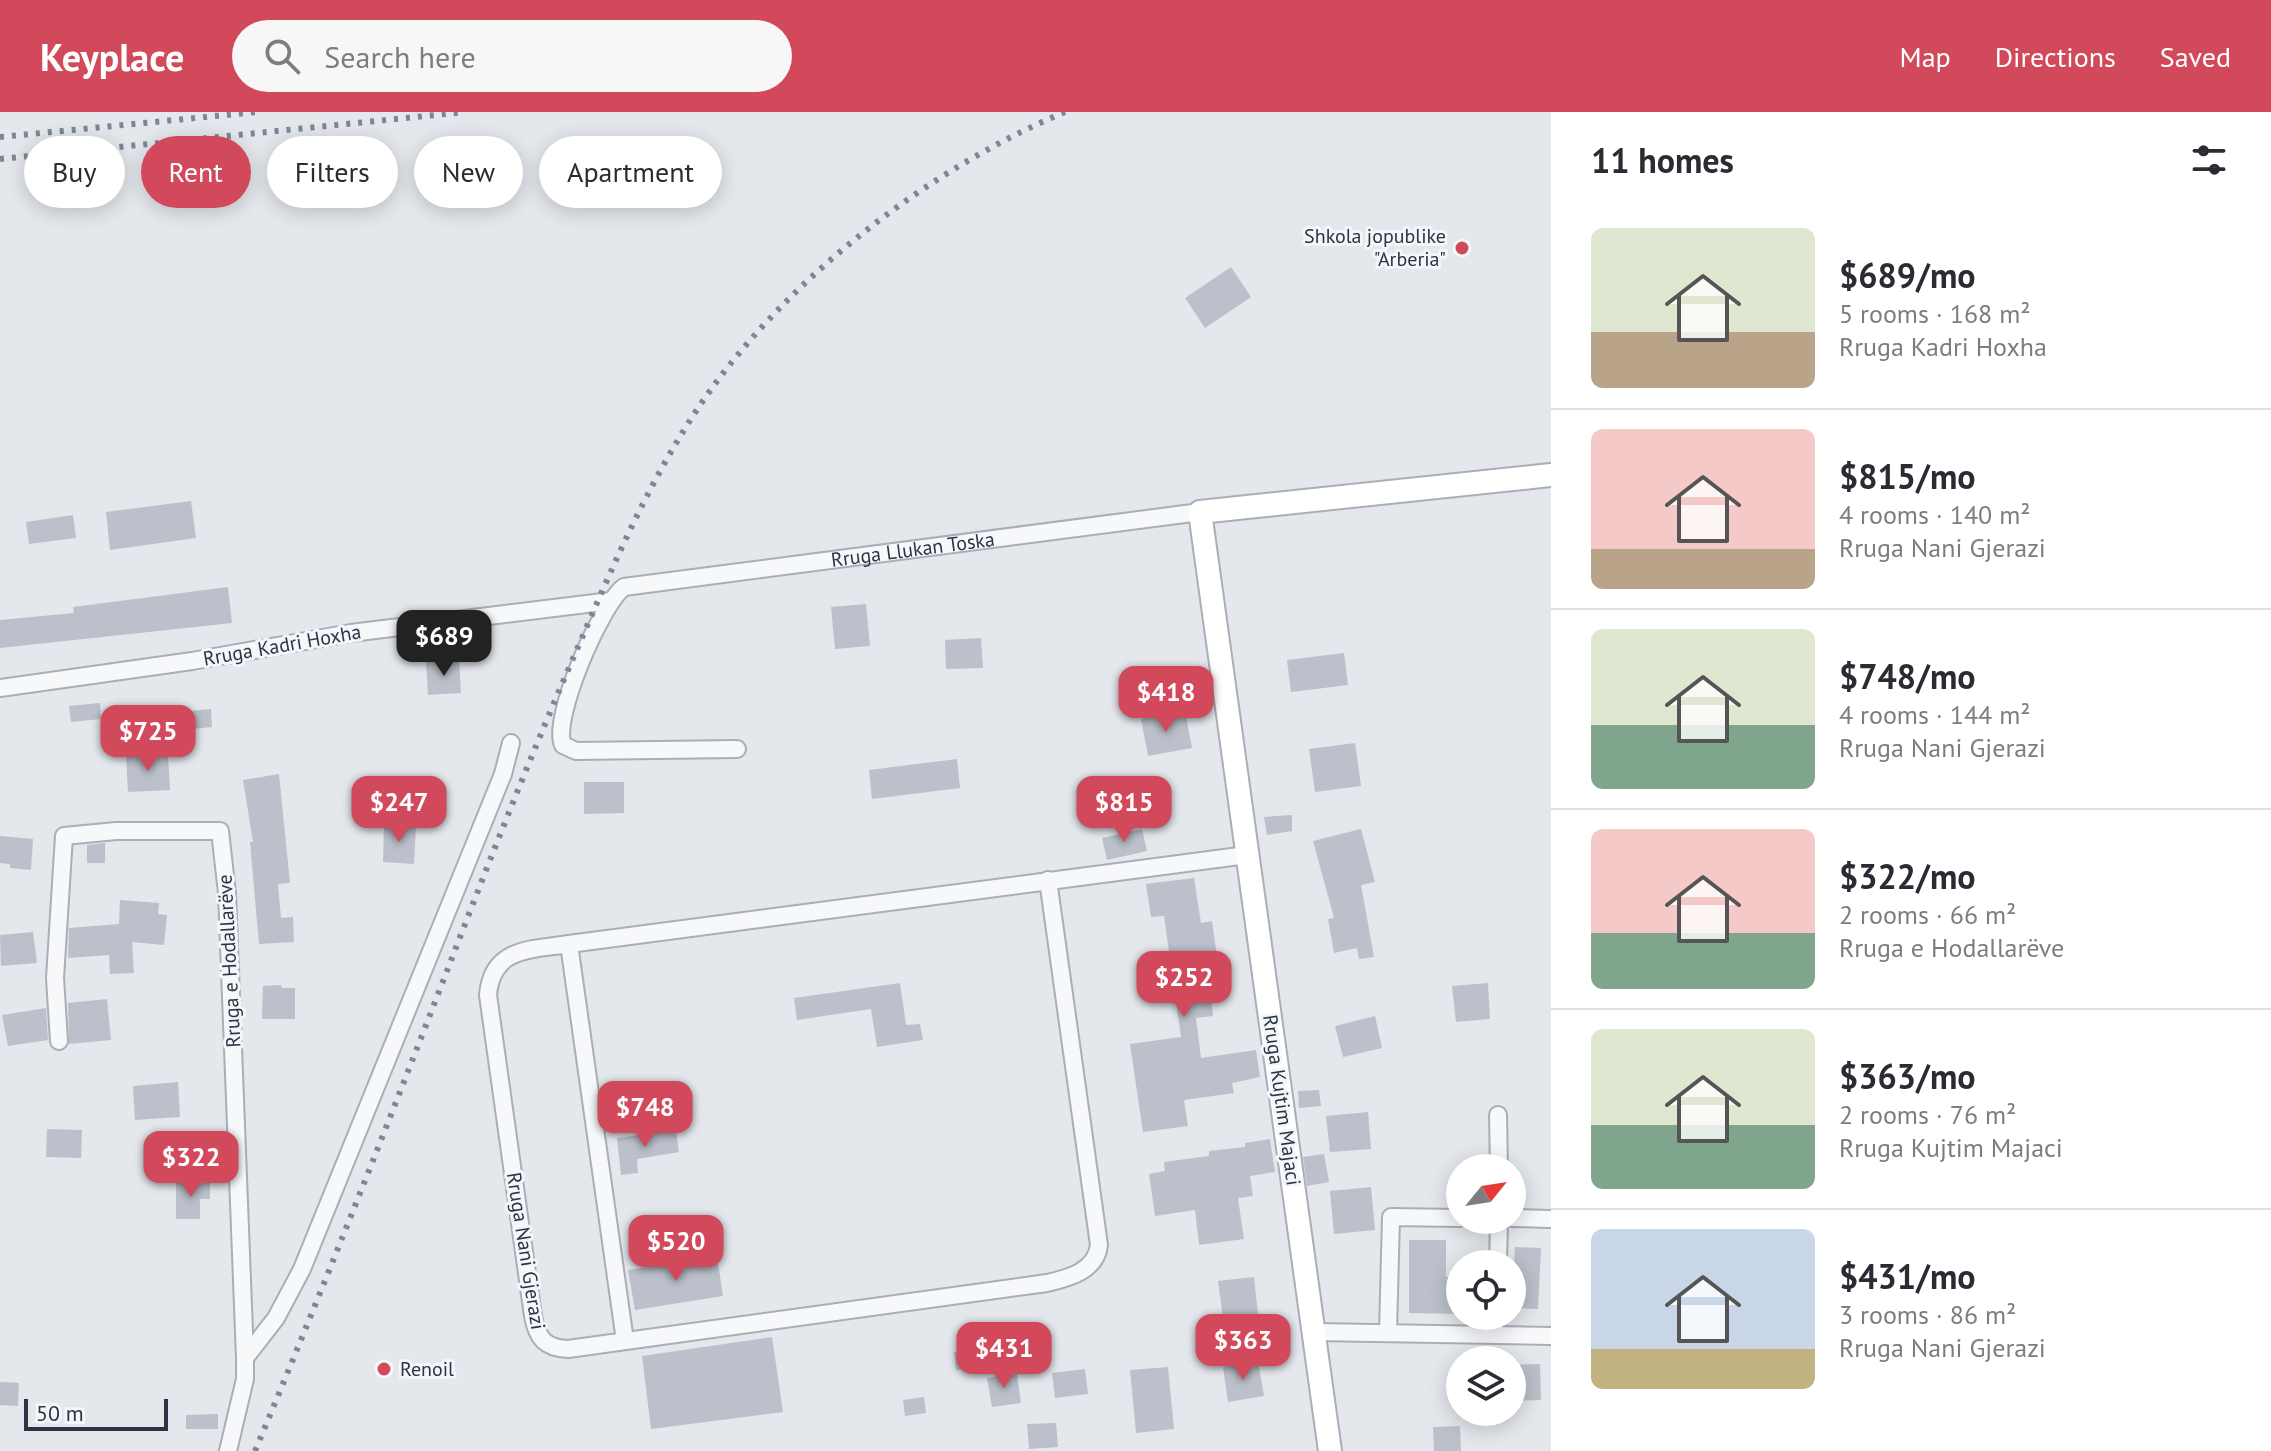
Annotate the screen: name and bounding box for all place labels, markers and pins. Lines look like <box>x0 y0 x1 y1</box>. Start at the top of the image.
place label: Shkola jopublike "Arberia" <box>1304 223 1446 272</box>
marker: Shkola jopublike "Arberia" <box>1453 239 1471 257</box>
pin: $689 <box>397 610 491 678</box>
pin: $418 <box>1119 666 1213 734</box>
pin: $725 <box>101 705 195 773</box>
pin: $247 <box>352 776 446 844</box>
pin: $815 <box>1077 776 1171 844</box>
pin: $252 <box>1137 951 1231 1019</box>
pin: $748 <box>598 1081 692 1149</box>
pin: $322 <box>144 1131 238 1199</box>
pin: $520 <box>629 1215 723 1283</box>
pin: $363 <box>1196 1314 1290 1382</box>
pin: $431 <box>957 1322 1051 1390</box>
place label: Renoil <box>400 1356 454 1382</box>
marker: Renoil <box>375 1360 393 1378</box>

